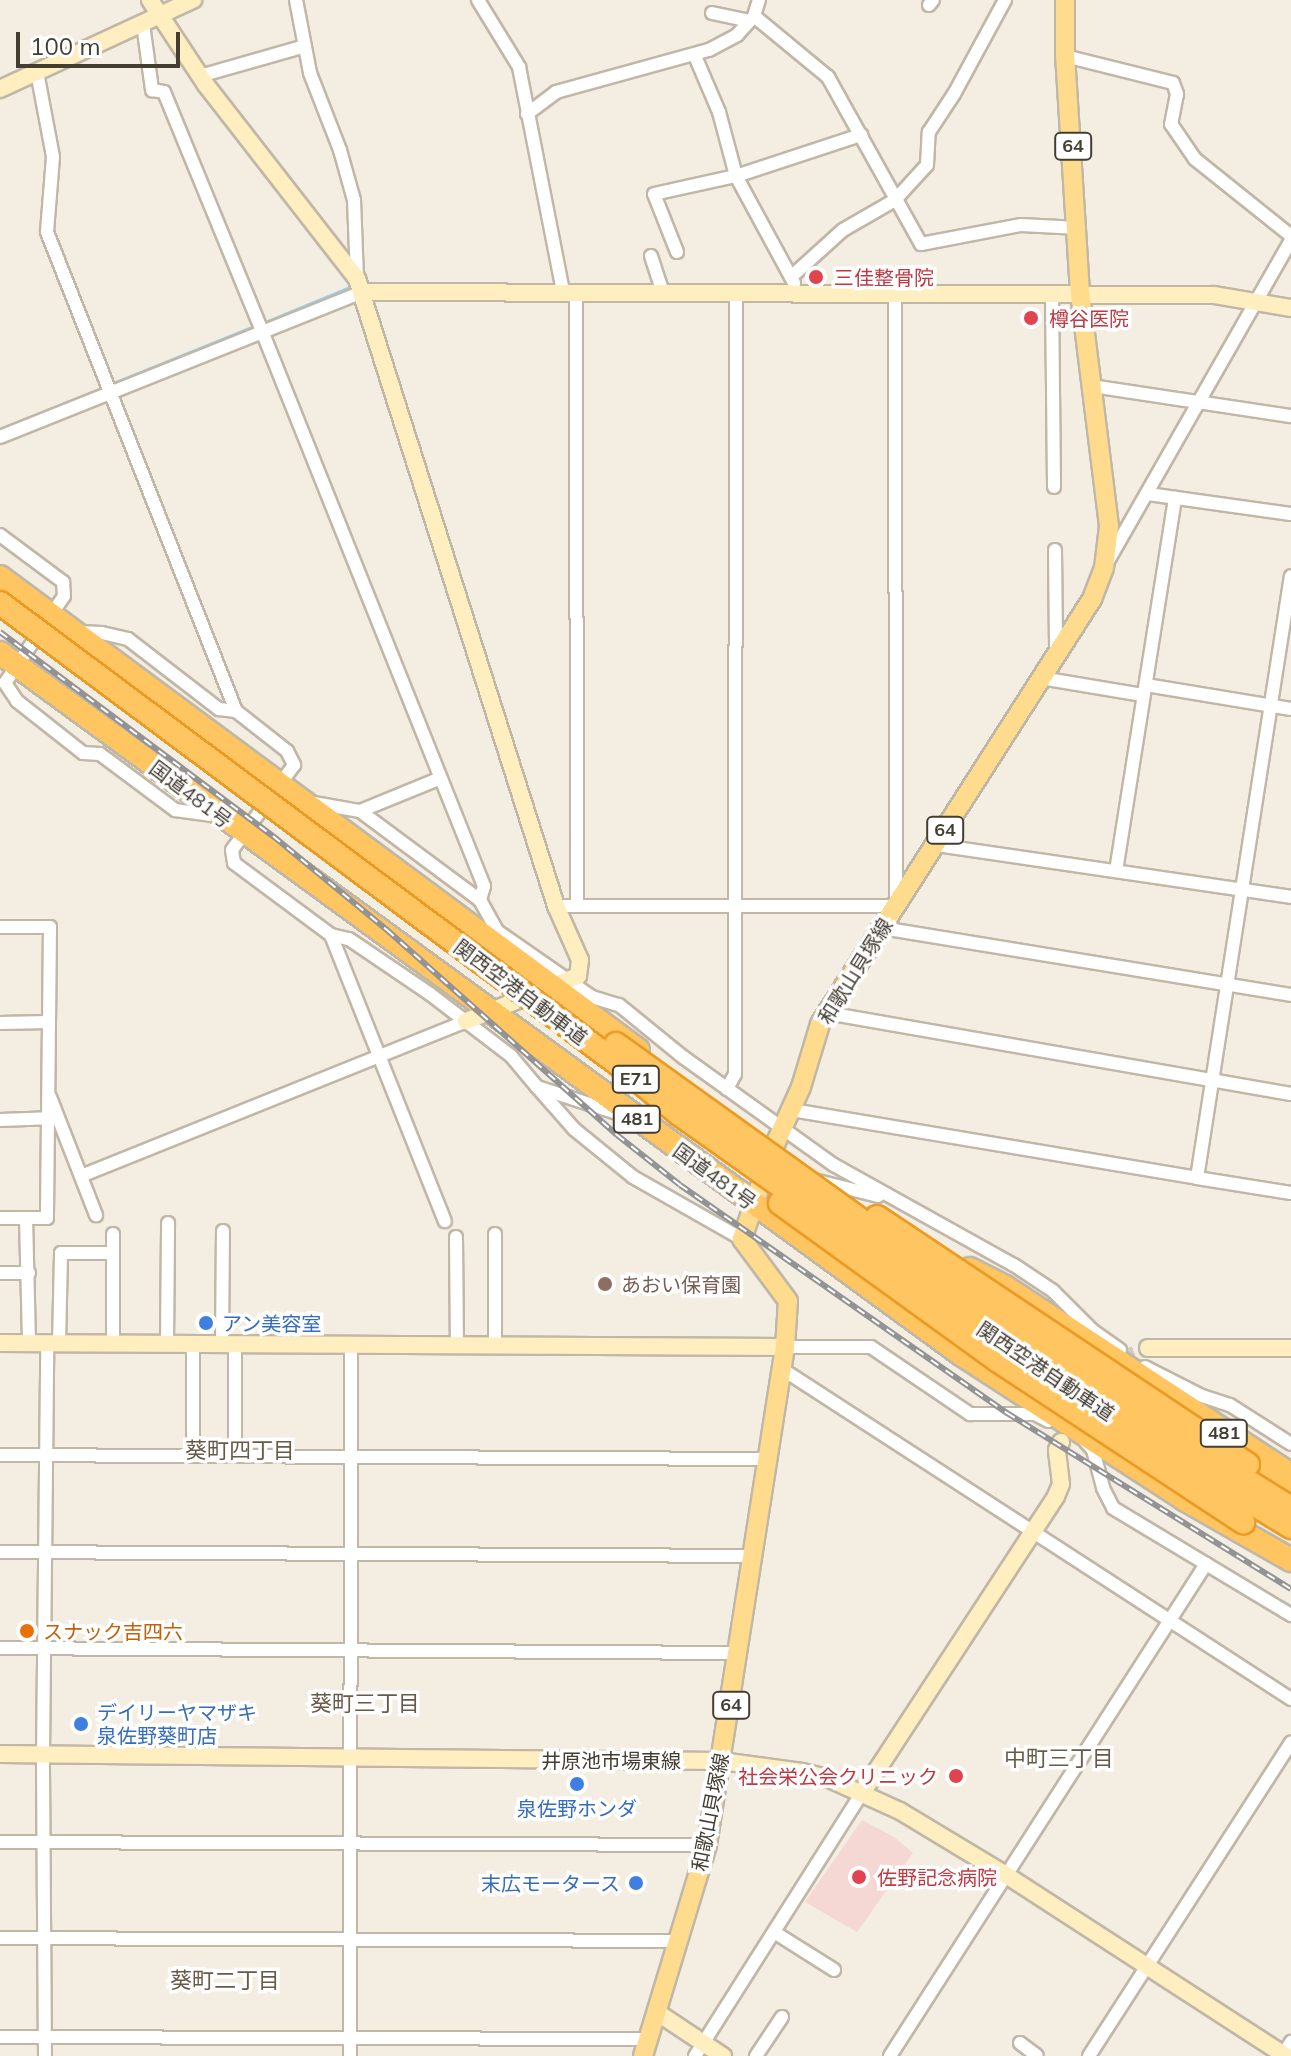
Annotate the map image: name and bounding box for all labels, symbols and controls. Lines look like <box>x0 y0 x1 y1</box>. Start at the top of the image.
scale bar <box>20 16 184 66</box>
text: 100 m <box>30 31 101 61</box>
road number: 64 <box>1053 132 1093 160</box>
place label: 三佳整骨院 <box>834 265 934 289</box>
marker: 三佳整骨院 <box>805 266 827 288</box>
place label: 樽谷医院 <box>1049 306 1129 330</box>
marker: 樽谷医院 <box>1020 307 1042 329</box>
street label: 国道481号 <box>145 756 237 832</box>
road number: 64 <box>925 816 965 844</box>
street label: 和歌山貝塚線 <box>813 914 897 1028</box>
street label: 関西空港自動車道 <box>450 934 592 1050</box>
road number: E71 <box>610 1065 662 1093</box>
road number: 481 <box>611 1105 663 1133</box>
street label: 国道481号 <box>669 1138 761 1214</box>
place label: あおい保育園 <box>621 1272 741 1296</box>
marker: あおい保育園 <box>596 1275 614 1293</box>
place label: アン美容室 <box>222 1311 322 1335</box>
marker: アン美容室 <box>197 1314 215 1332</box>
street label: 関西空港自動車道 <box>973 1316 1119 1426</box>
road number: 481 <box>1198 1419 1250 1447</box>
district label: 葵町四丁目 <box>185 1438 295 1464</box>
place label: スナック吉四六 <box>43 1619 183 1643</box>
marker: スナック吉四六 <box>18 1622 36 1640</box>
district label: 葵町三丁目 <box>310 1691 420 1717</box>
road number: 64 <box>711 1691 751 1719</box>
place label: デイリーヤマザキ 泉佐野葵町店 <box>97 1700 257 1747</box>
marker: デイリーヤマザキ 泉佐野葵町店 <box>72 1715 90 1733</box>
district label: 中町三丁目 <box>1004 1746 1114 1772</box>
street label: 井原池市場東線 <box>541 1748 681 1772</box>
street label: 和歌山貝塚線 <box>687 1751 733 1873</box>
place label: 社会栄公会クリニック <box>738 1764 938 1788</box>
marker: 社会栄公会クリニック <box>945 1765 967 1787</box>
marker: 泉佐野ホンダ <box>568 1775 586 1793</box>
place label: 泉佐野ホンダ <box>517 1796 637 1820</box>
place label: 佐野記念病院 <box>877 1865 997 1889</box>
marker: 佐野記念病院 <box>848 1866 870 1888</box>
place label: 末広モータース <box>480 1871 620 1895</box>
marker: 末広モータース <box>627 1874 645 1892</box>
district label: 葵町二丁目 <box>170 1968 280 1994</box>

